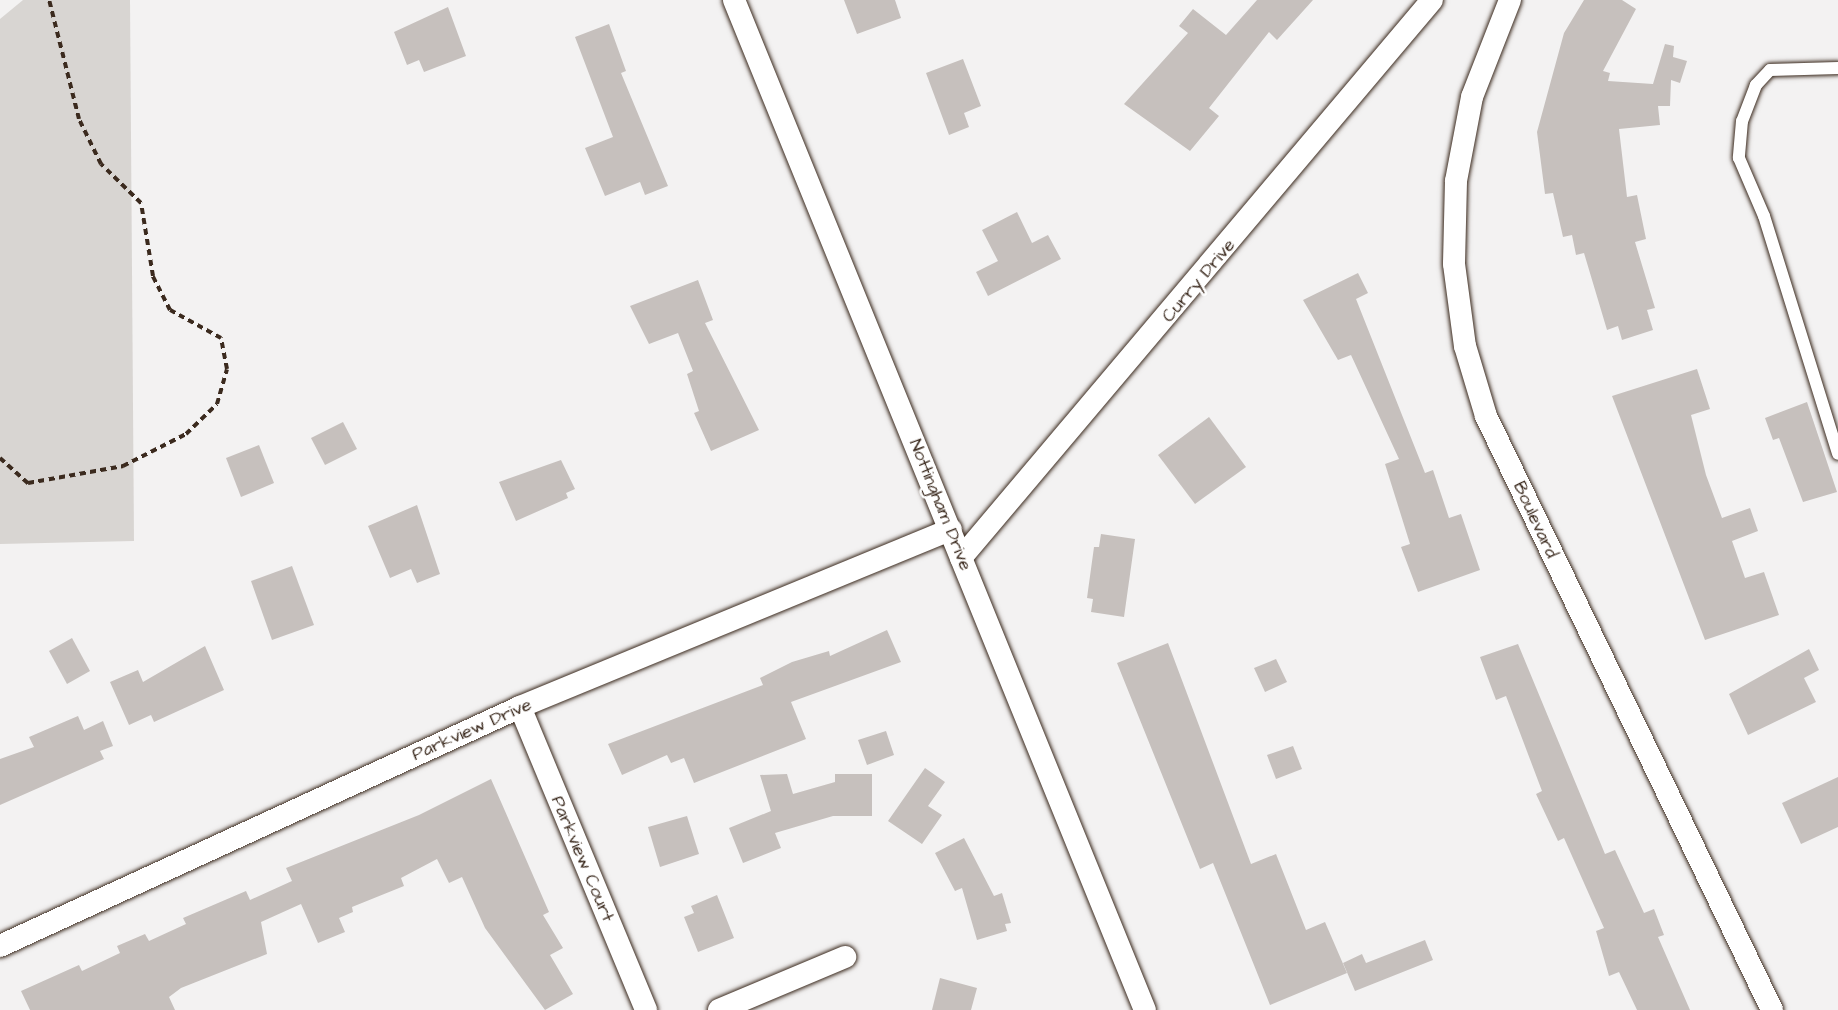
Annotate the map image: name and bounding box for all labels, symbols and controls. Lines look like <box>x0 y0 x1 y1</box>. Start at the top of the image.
street label: Curry Drive <box>1158 235 1240 327</box>
street label: Nottingham Drive <box>904 436 976 574</box>
street label: Boulevard <box>1508 478 1562 562</box>
street label: Parkview Drive <box>409 694 535 766</box>
street label: Parkview Court <box>546 793 618 925</box>

